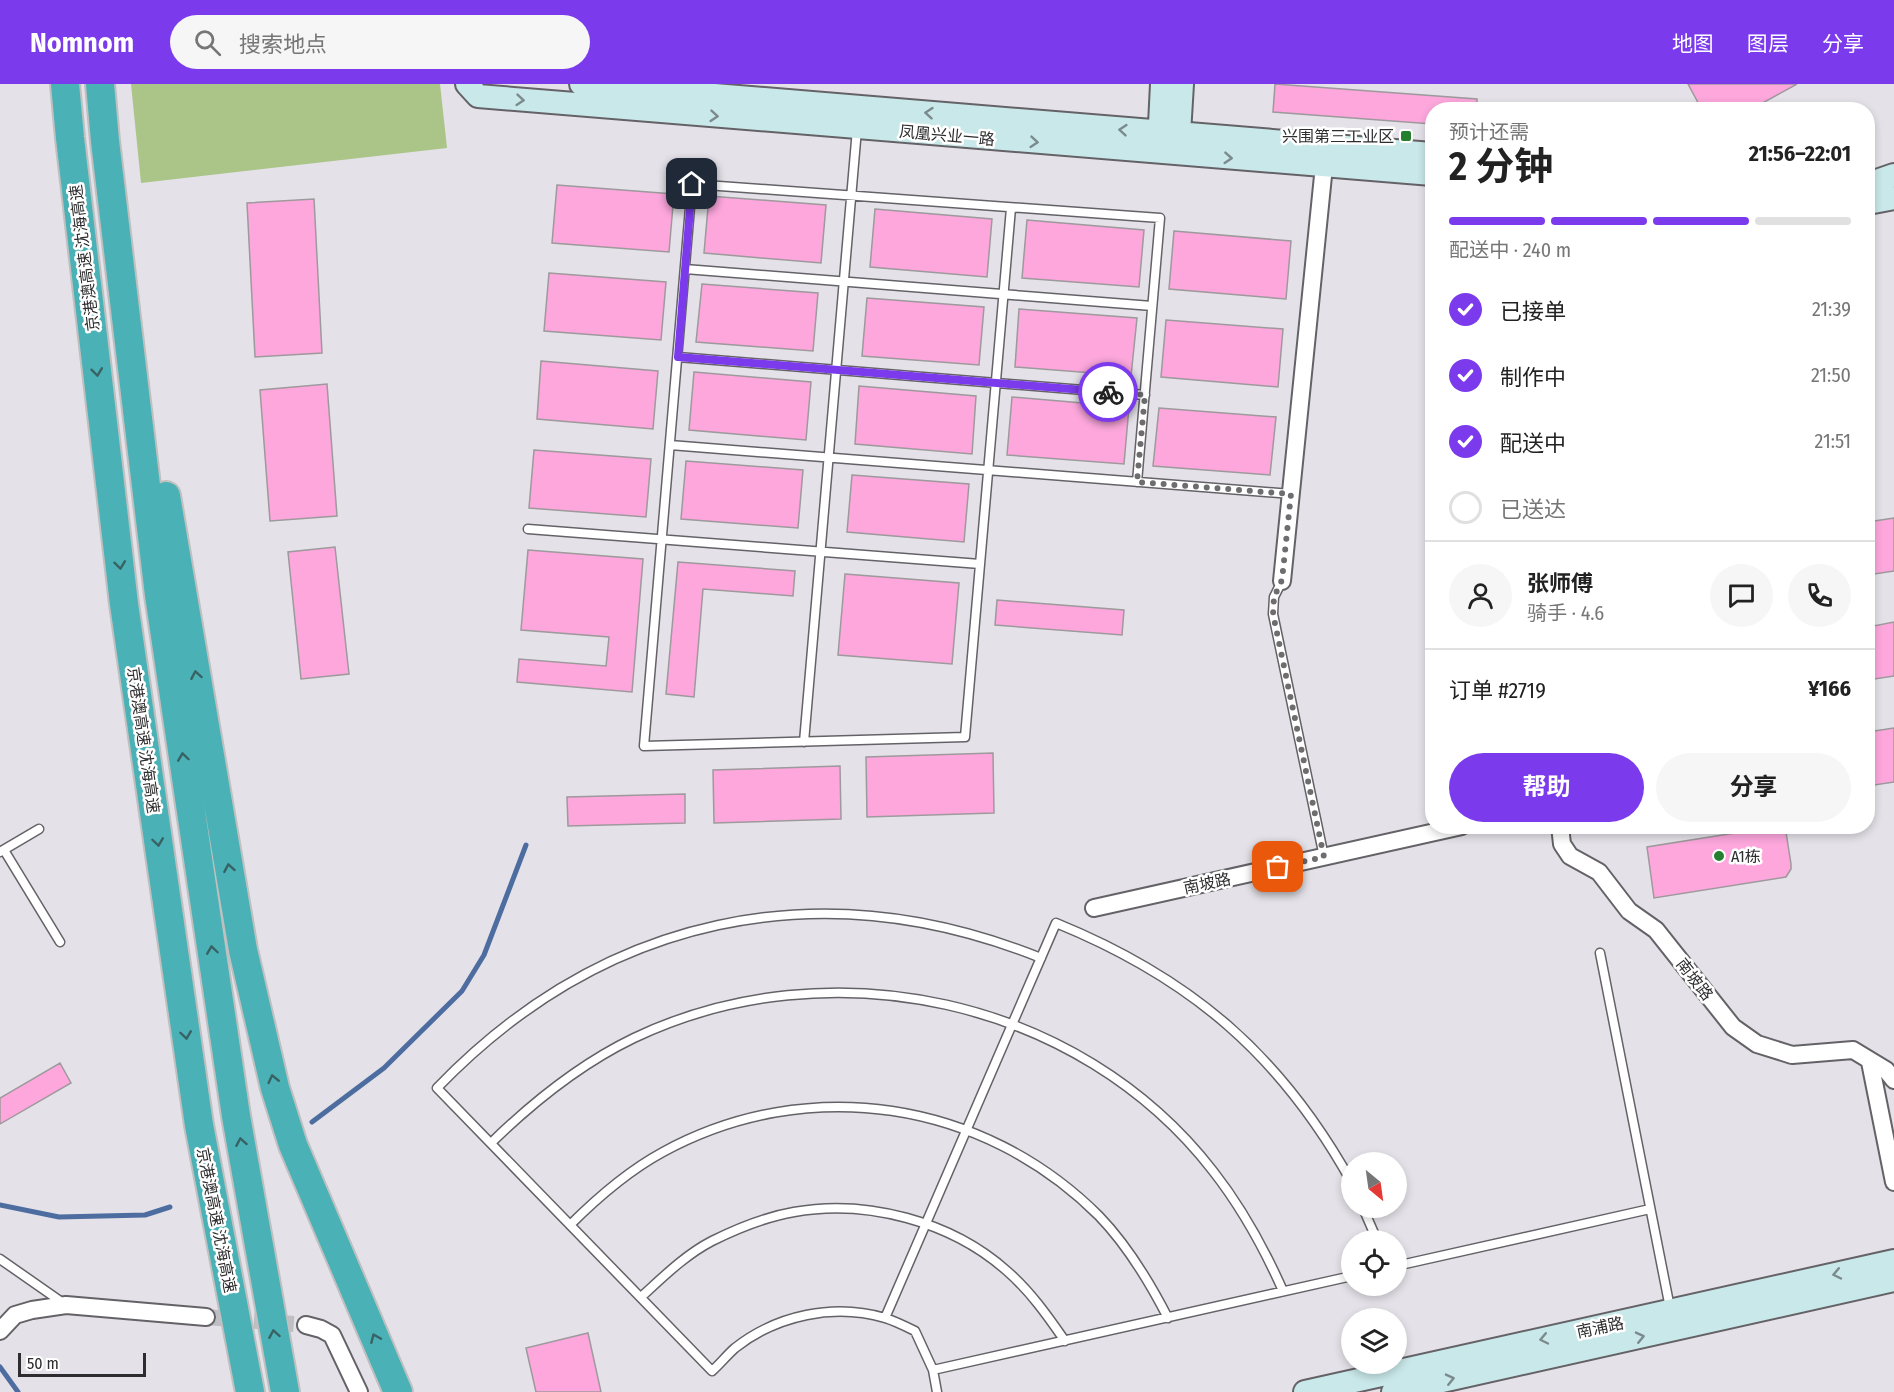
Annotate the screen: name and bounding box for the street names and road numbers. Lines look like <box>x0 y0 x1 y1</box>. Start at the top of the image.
street label: 凤凰兴业一路 <box>898 122 996 149</box>
street label: 京港澳高速 沈海高速 <box>66 183 103 332</box>
street label: 京港澳高速 沈海高速 <box>124 666 163 815</box>
street label: 南坡路 <box>1182 869 1233 898</box>
street label: 南坡路 <box>1672 955 1717 1004</box>
street label: 京港澳高速 沈海高速 <box>193 1146 240 1294</box>
street label: 南浦路 <box>1575 1313 1626 1342</box>

